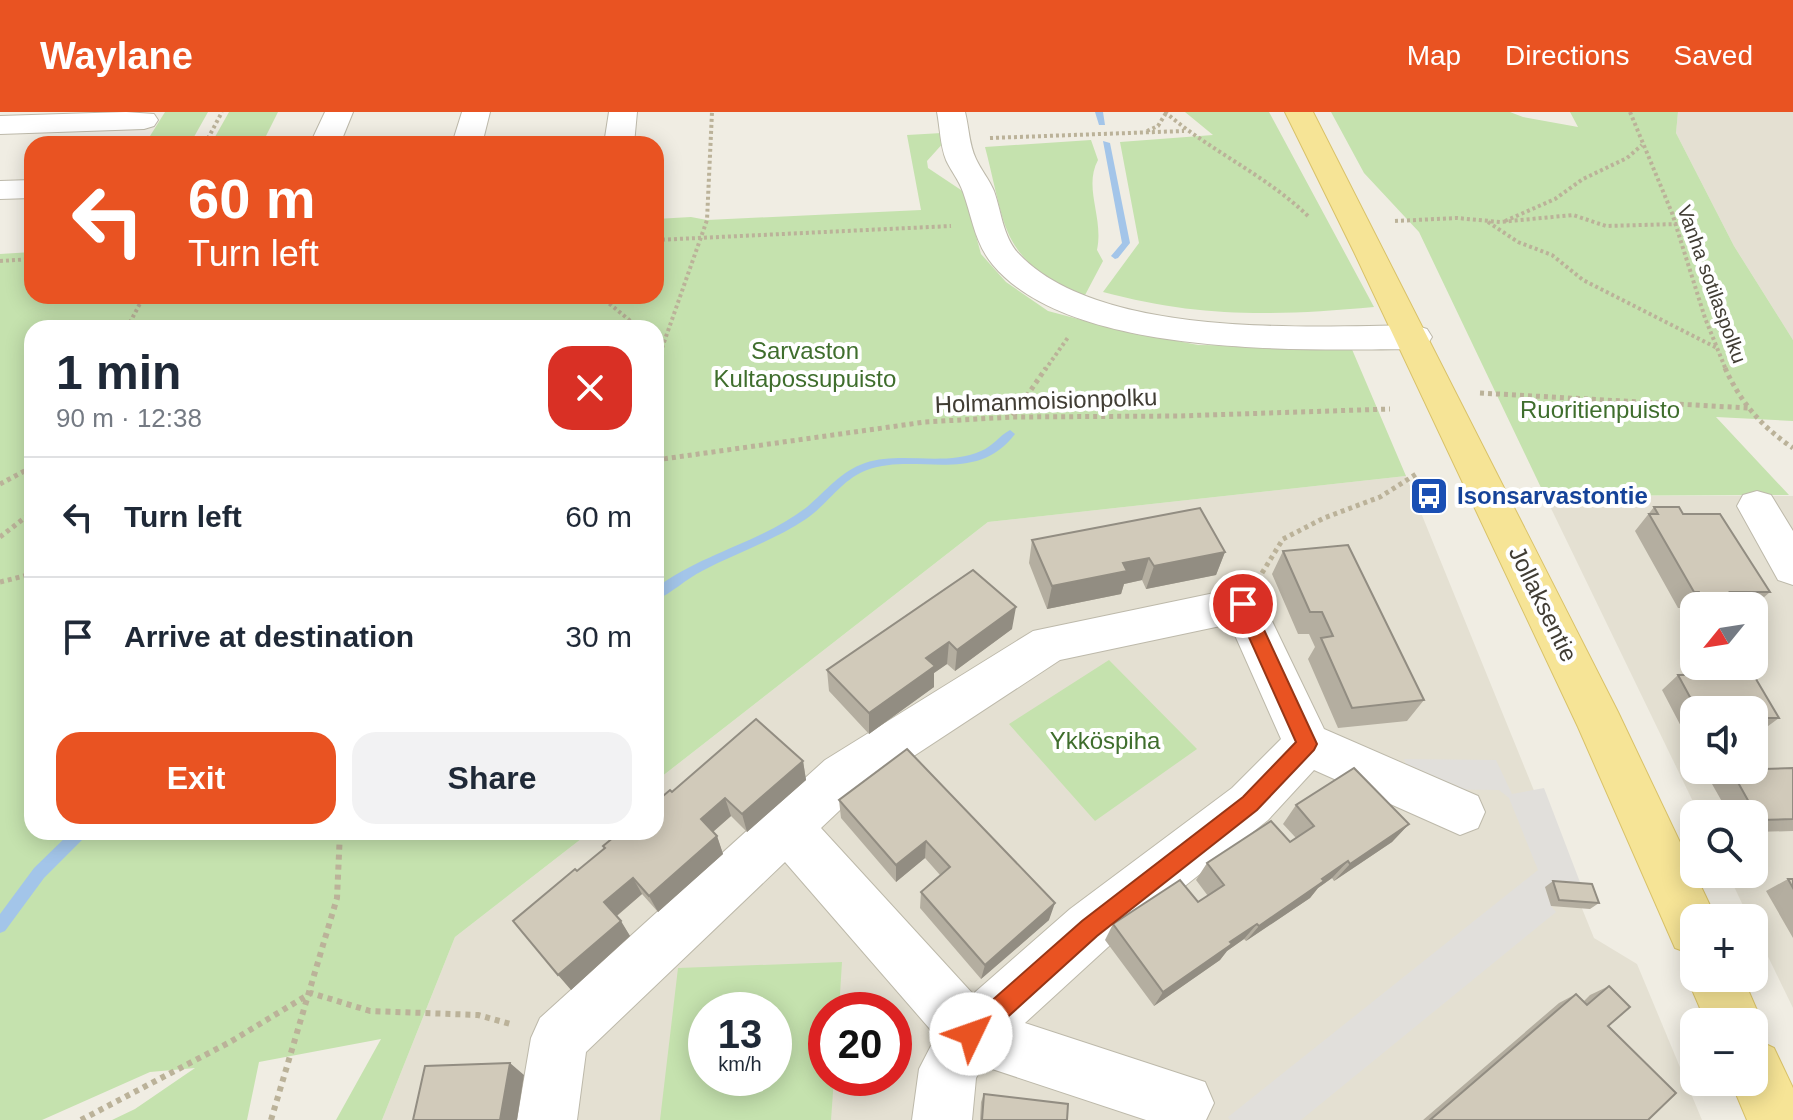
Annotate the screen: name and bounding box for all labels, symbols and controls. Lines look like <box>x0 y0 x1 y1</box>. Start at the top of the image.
text: Waylane <box>40 35 193 77</box>
text: Map <box>1407 40 1461 71</box>
text: Directions <box>1505 40 1630 71</box>
text: Saved <box>1674 40 1753 71</box>
text: 60 m <box>188 167 316 230</box>
icon: left <box>56 168 160 272</box>
street label: Vanha sotilaspolku <box>1673 202 1751 366</box>
text: Turn left <box>188 233 319 274</box>
park label: Sarvaston Kultapossupuisto <box>714 337 896 392</box>
text: 1 min <box>56 346 181 399</box>
button: close <box>548 346 632 430</box>
street label: Holmanmoisionpolku <box>934 383 1158 418</box>
park label: Ruoritienpuisto <box>1520 396 1680 423</box>
text: 90 m · 12:38 <box>56 403 202 433</box>
bus stop icon: Isonsarvastontie <box>1408 475 1450 517</box>
place label: Isonsarvastontie <box>1457 482 1648 509</box>
icon: left <box>56 495 100 539</box>
text: Turn left <box>124 500 242 533</box>
text: 60 m <box>565 500 632 533</box>
street label: Jollaksentie <box>1504 542 1583 666</box>
pin <box>1209 570 1277 638</box>
icon: arrive <box>1221 582 1265 626</box>
north arrow <box>1680 592 1768 680</box>
map controls <box>1680 592 1768 1096</box>
icon: arrive <box>56 615 100 659</box>
text: Arrive at destination <box>124 620 414 653</box>
text: 30 m <box>565 620 632 653</box>
button: sound <box>1680 696 1768 784</box>
park label: Ykköspiha <box>1050 727 1161 754</box>
button: Exit <box>56 732 336 824</box>
button: Share <box>352 732 632 824</box>
button: search <box>1680 800 1768 888</box>
button: + <box>1680 904 1768 992</box>
speed limit sign: 20 <box>808 992 912 1096</box>
position arrow <box>929 992 1013 1076</box>
button: − <box>1680 1008 1768 1096</box>
text: 13 <box>718 1012 762 1056</box>
text: km/h <box>718 1053 762 1075</box>

